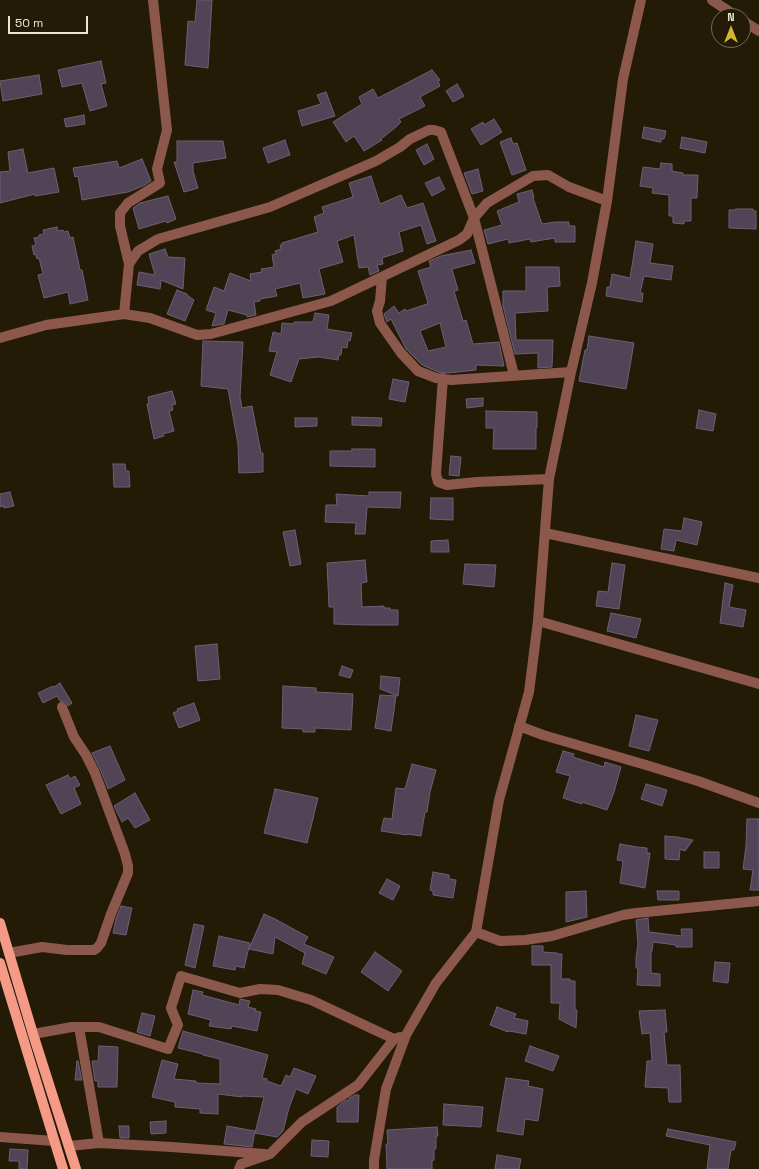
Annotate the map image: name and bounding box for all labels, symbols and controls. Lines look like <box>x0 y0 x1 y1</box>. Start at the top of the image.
scale bar <box>10 8 90 34</box>
north arrow <box>711 8 751 48</box>
text: N <box>727 10 735 24</box>
text: 50 m <box>15 15 43 31</box>

